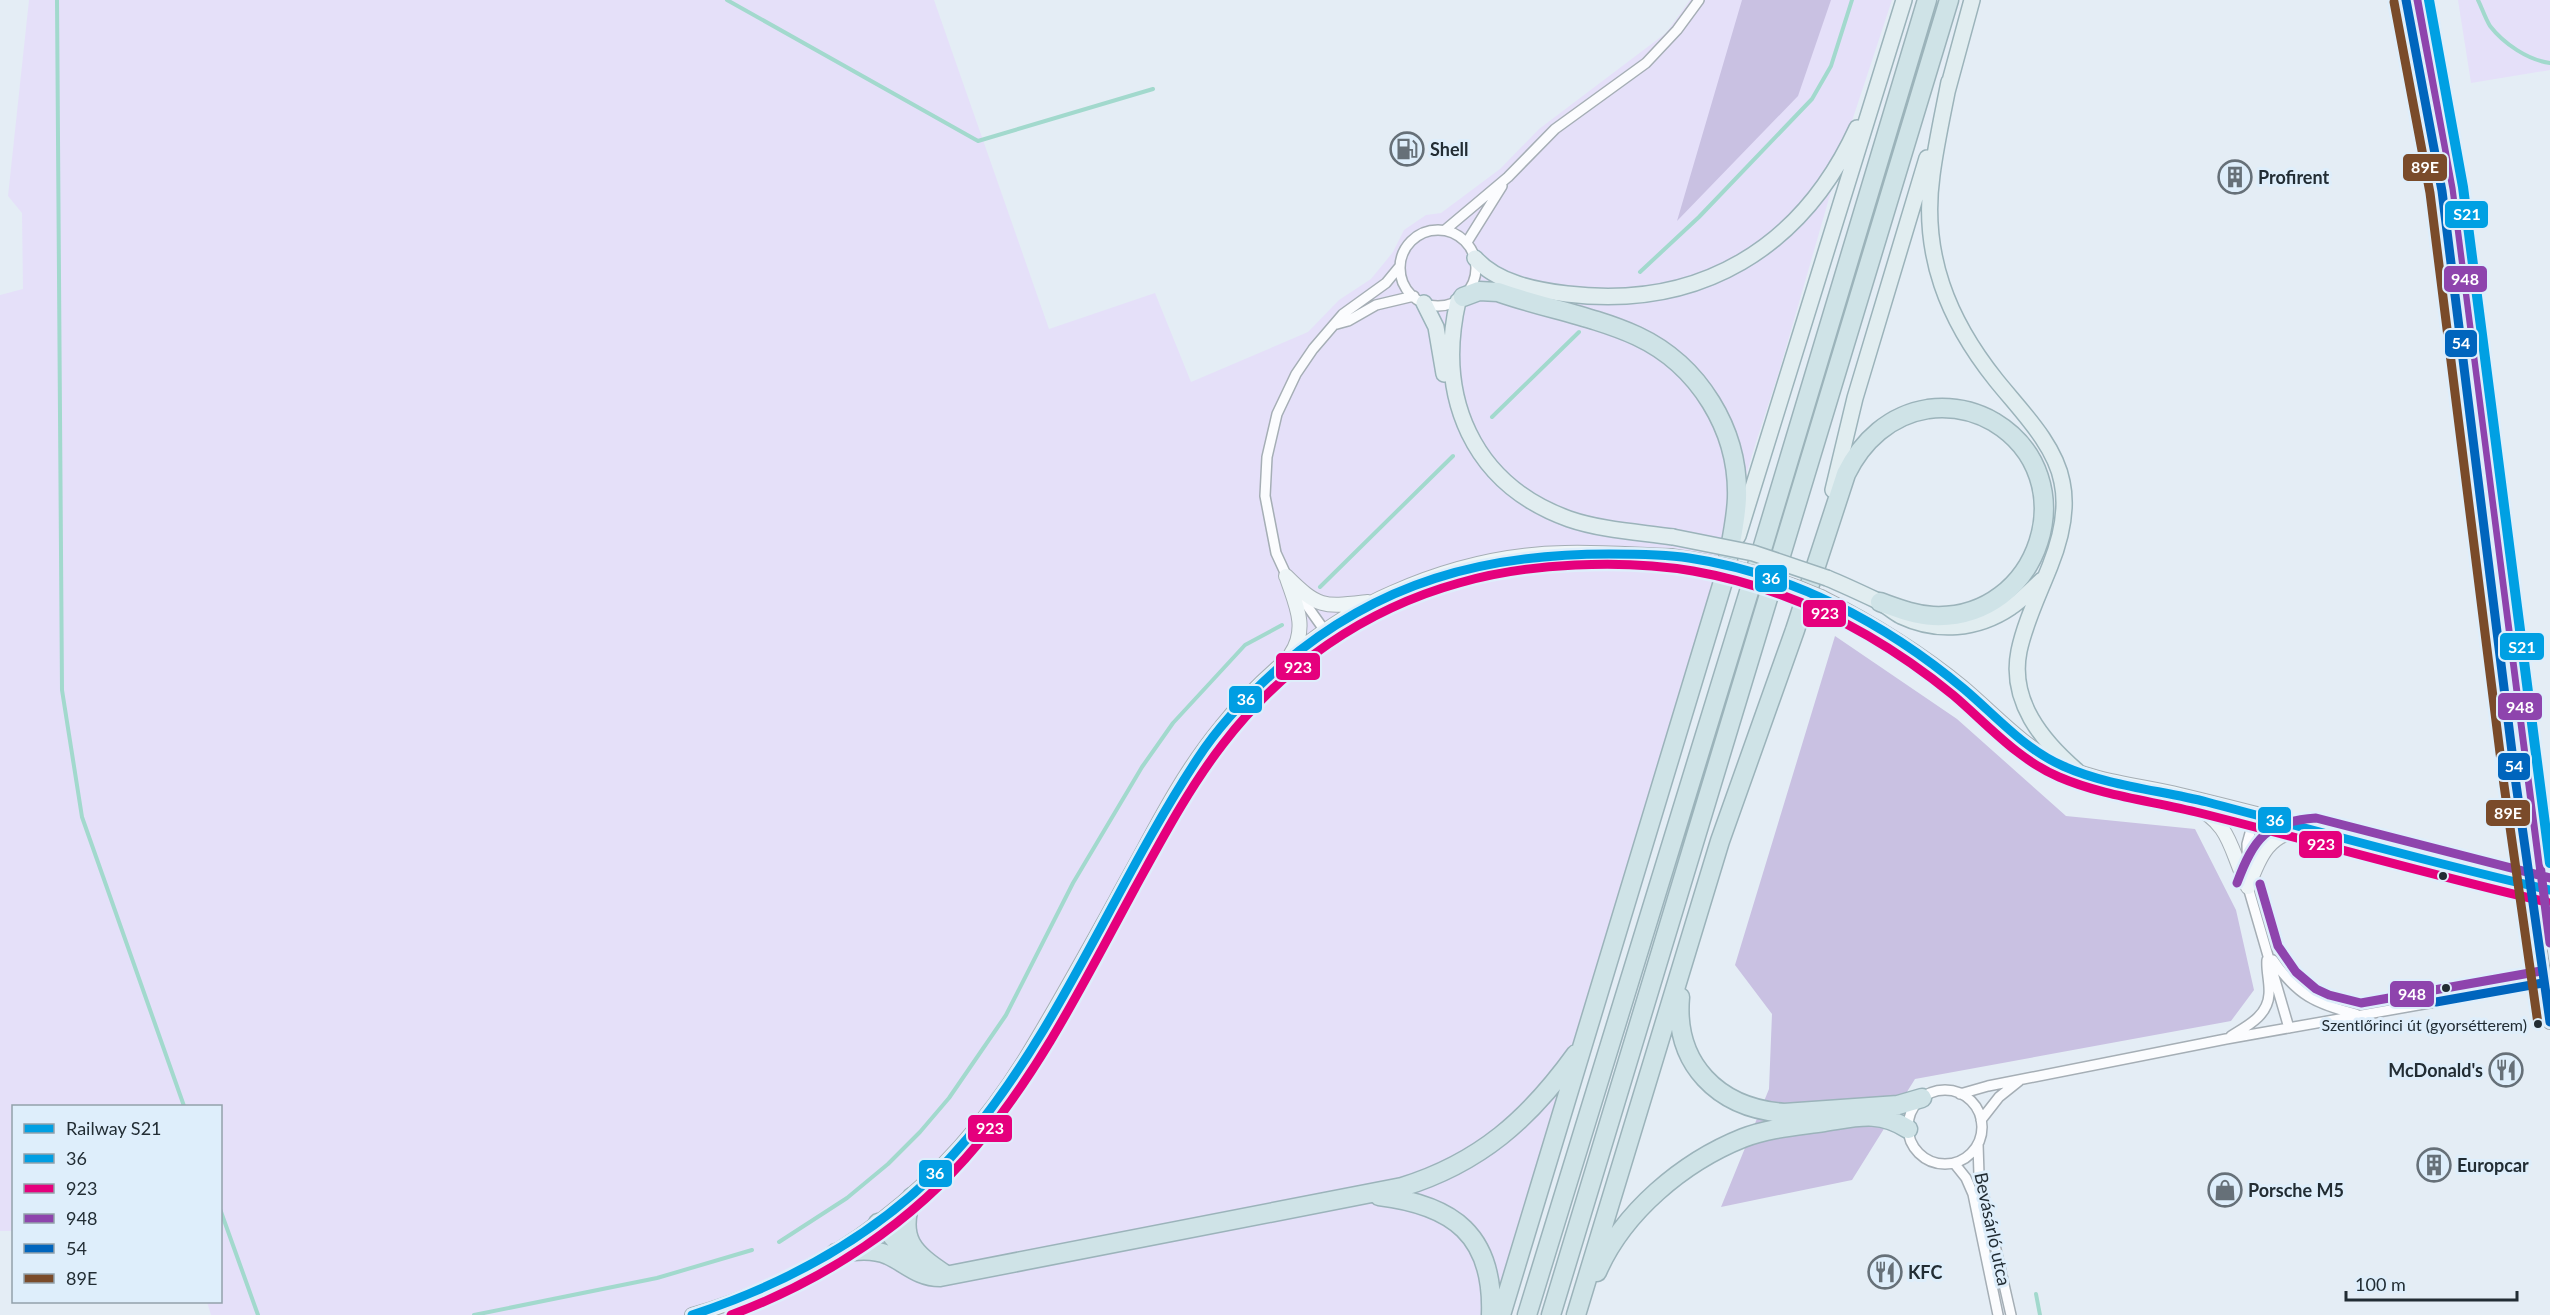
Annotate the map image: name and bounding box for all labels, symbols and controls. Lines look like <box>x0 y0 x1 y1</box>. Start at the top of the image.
fuel station icon: Shell <box>1389 131 1425 167</box>
place label: Shell <box>1430 138 1468 160</box>
line badge: 89E <box>2402 153 2448 182</box>
text: 89E <box>2411 157 2439 176</box>
building icon: Profirent <box>2217 159 2253 195</box>
place label: Profirent <box>2258 166 2329 188</box>
line badge: S21 <box>2444 200 2489 229</box>
text: S21 <box>2453 204 2481 223</box>
line badge: 948 <box>2443 265 2488 293</box>
text: 948 <box>2451 269 2479 288</box>
line badge: 54 <box>2444 329 2478 358</box>
text: 54 <box>2452 333 2470 352</box>
line badge: 36 <box>1754 564 1788 593</box>
text: 36 <box>1762 568 1780 587</box>
line badge: 923 <box>1802 599 1847 628</box>
text: 923 <box>1811 603 1839 622</box>
line badge: S21 <box>2499 632 2545 661</box>
text: S21 <box>2508 637 2536 656</box>
line badge: 923 <box>1275 652 1321 681</box>
text: 923 <box>1284 657 1312 676</box>
line badge: 36 <box>1228 685 1263 714</box>
text: 36 <box>1237 689 1255 708</box>
line badge: 948 <box>2497 692 2543 721</box>
text: 948 <box>2506 697 2534 716</box>
line badge: 54 <box>2497 752 2531 781</box>
text: 54 <box>2505 756 2523 775</box>
line badge: 89E <box>2485 799 2531 827</box>
text: 89E <box>2494 803 2522 822</box>
line badge: 36 <box>2257 806 2292 834</box>
text: 36 <box>2266 810 2284 829</box>
line badge: 923 <box>2298 830 2343 859</box>
text: 923 <box>2307 834 2335 853</box>
unlabelled marker <box>2437 870 2449 882</box>
line badge: 948 <box>2389 980 2435 1008</box>
unlabelled marker <box>2440 982 2452 994</box>
text: 948 <box>2398 984 2426 1003</box>
place label: Szentlőrinci út (gyorsétterem) <box>2322 1015 2527 1034</box>
marker: Szentlőrinci út (gyorsétterem) <box>2532 1018 2544 1030</box>
restaurant icon: McDonald's <box>2488 1052 2524 1088</box>
place label: McDonald's <box>2388 1059 2483 1081</box>
legend <box>12 1105 222 1303</box>
line badge: 923 <box>967 1114 1013 1143</box>
text: Railway S21 <box>66 1117 162 1139</box>
text: 923 <box>976 1118 1004 1137</box>
text: 36 <box>66 1147 87 1169</box>
building icon: Europcar <box>2416 1147 2452 1183</box>
place label: Europcar <box>2457 1154 2529 1176</box>
line badge: 36 <box>918 1159 953 1188</box>
text: 36 <box>926 1163 944 1182</box>
street label: Bevásárló utca <box>1970 1170 2016 1288</box>
shop icon: Porsche M5 <box>2207 1172 2243 1208</box>
text: 923 <box>66 1177 97 1199</box>
place label: Porsche M5 <box>2248 1179 2344 1201</box>
text: 948 <box>66 1207 97 1229</box>
text: 54 <box>66 1237 87 1259</box>
restaurant icon: KFC <box>1867 1254 1903 1290</box>
place label: KFC <box>1908 1261 1942 1283</box>
scale bar <box>2346 1264 2517 1302</box>
text: 89E <box>66 1267 97 1289</box>
text: 100 m <box>2355 1273 2406 1295</box>

